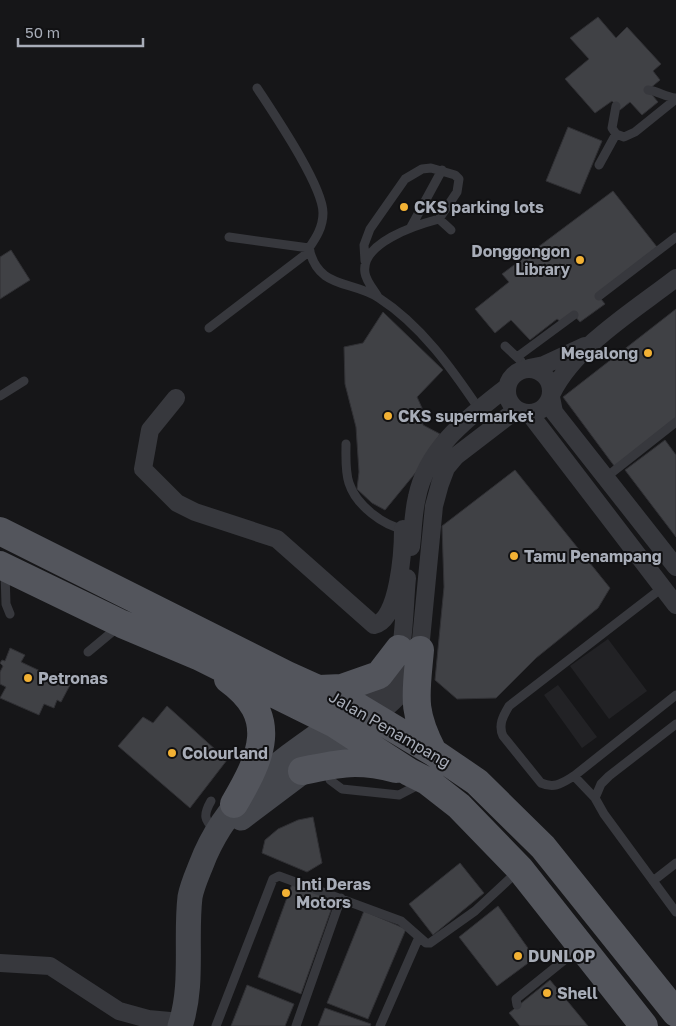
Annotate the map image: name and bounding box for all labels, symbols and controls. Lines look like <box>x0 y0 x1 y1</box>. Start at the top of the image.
scale bar <box>18 15 142 47</box>
text: 50 m <box>25 23 60 41</box>
place label: CKS parking lots <box>414 197 544 217</box>
marker: CKS parking lots <box>398 201 410 213</box>
place label: Donggongon Library <box>471 241 570 279</box>
marker: Donggongon Library <box>574 254 586 266</box>
place label: Megalong <box>561 343 638 363</box>
marker: Megalong <box>642 347 654 359</box>
place label: CKS supermarket <box>398 406 534 426</box>
marker: CKS supermarket <box>382 410 394 422</box>
place label: Tamu Penampang <box>524 546 662 566</box>
marker: Tamu Penampang <box>508 550 520 562</box>
place label: Petronas <box>38 668 108 688</box>
marker: Petronas <box>22 672 34 684</box>
street label: Jalan Penampang <box>326 686 454 772</box>
place label: Colourland <box>182 743 268 763</box>
marker: Colourland <box>166 747 178 759</box>
place label: Inti Deras Motors <box>296 874 371 912</box>
marker: Inti Deras Motors <box>280 887 292 899</box>
place label: DUNLOP <box>528 946 596 966</box>
marker: DUNLOP <box>512 950 524 962</box>
place label: Shell <box>557 983 598 1003</box>
marker: Shell <box>541 987 553 999</box>

